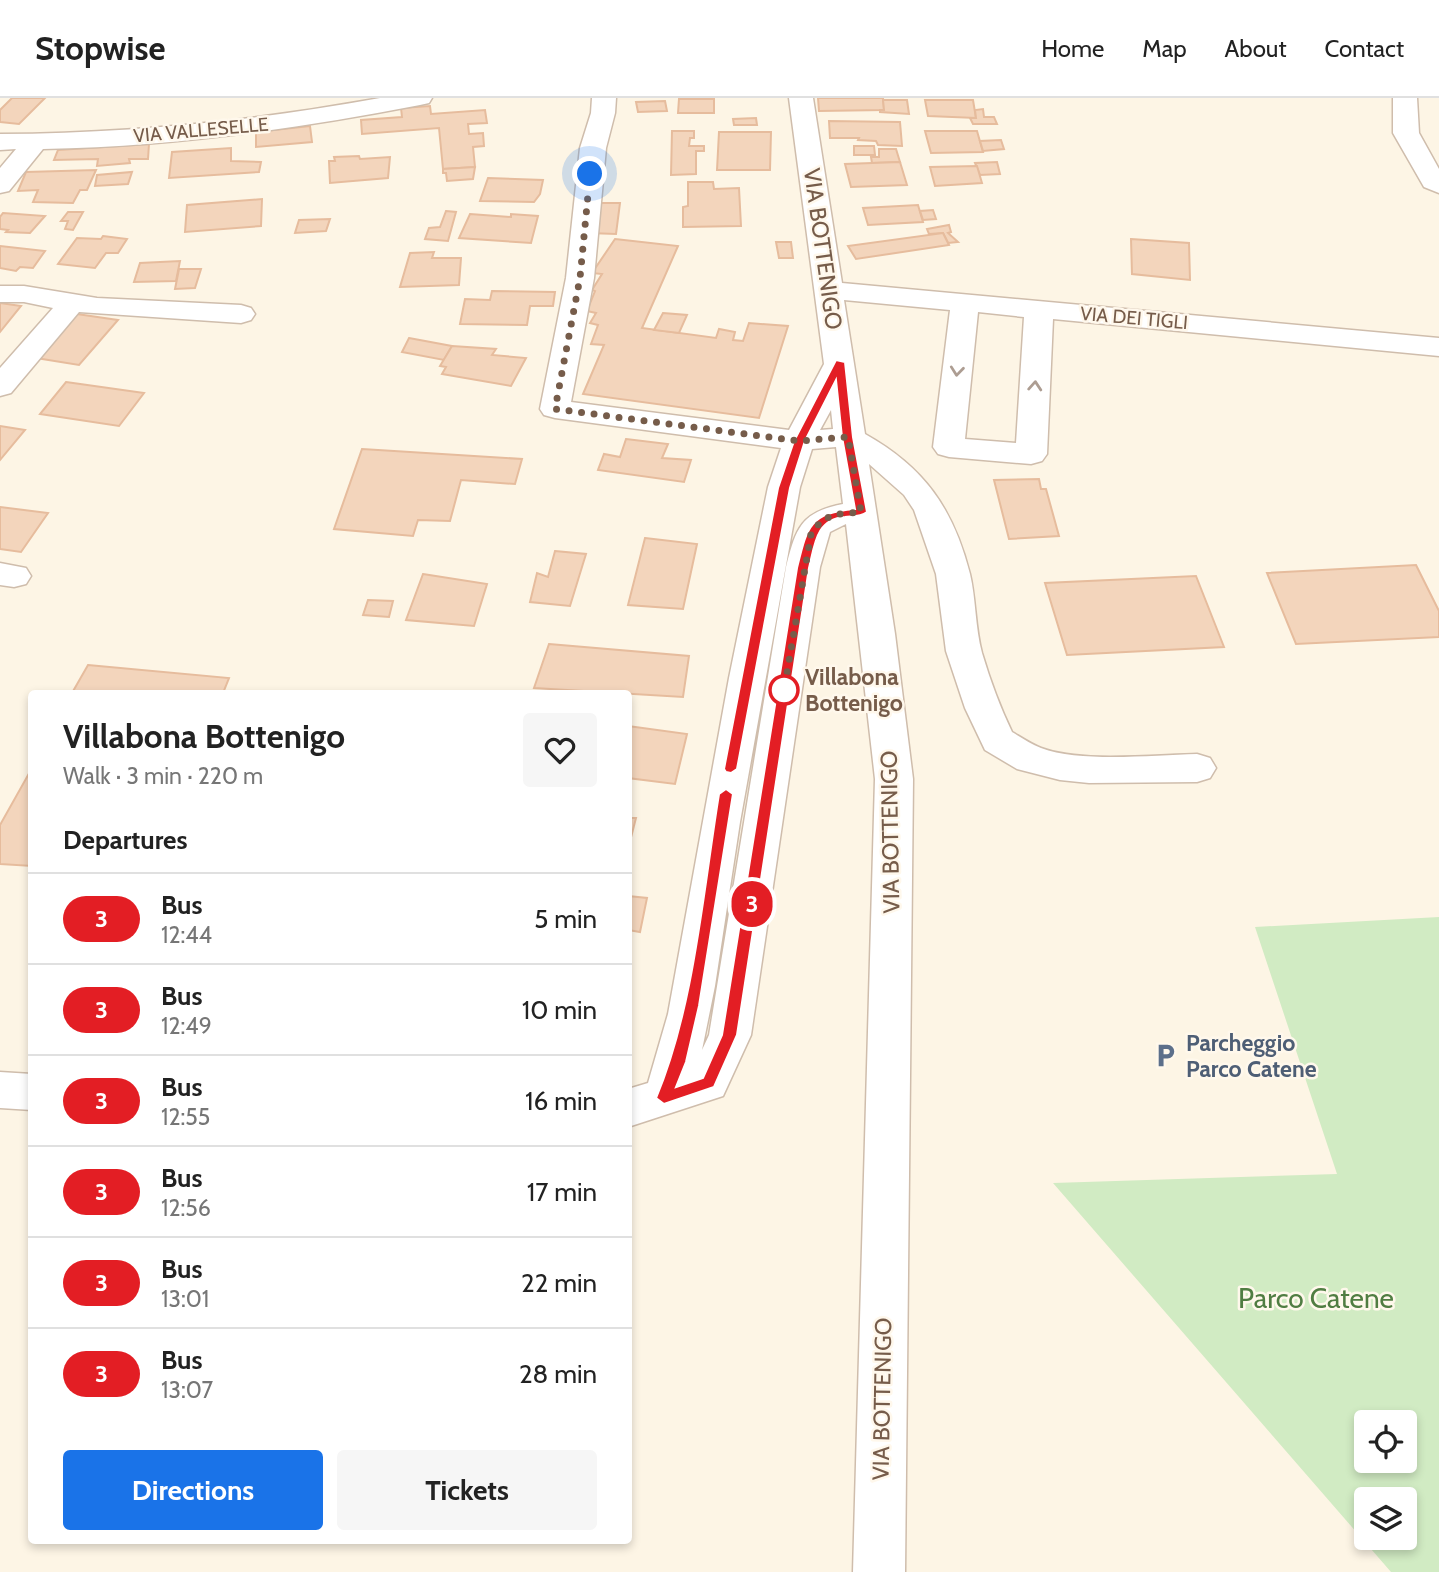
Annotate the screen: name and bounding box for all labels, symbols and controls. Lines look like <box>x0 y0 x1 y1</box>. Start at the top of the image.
text: Stopwise <box>35 28 165 68</box>
text: Home <box>1041 34 1104 63</box>
text: Map <box>1142 34 1187 63</box>
text: About <box>1225 34 1287 63</box>
text: Contact <box>1325 34 1404 63</box>
street label: VIA VALLESELLE <box>132 113 270 147</box>
your location <box>572 156 607 191</box>
street label: VIA BOTTENIGO <box>798 167 848 331</box>
street label: VIA DEI TIGLI <box>1079 302 1189 334</box>
one-way arrow <box>950 365 965 376</box>
one-way arrow <box>1027 380 1042 391</box>
place label: Villabona Bottenigo <box>805 663 903 717</box>
marker: Villabona Bottenigo <box>769 675 799 705</box>
button: heart <box>523 713 597 787</box>
text: Villabona Bottenigo <box>63 716 345 756</box>
street label: VIA BOTTENIGO <box>875 750 905 914</box>
text: Walk · 3 min · 220 m <box>63 762 263 790</box>
text: Departures <box>63 824 187 856</box>
line badge: 3 <box>729 881 775 927</box>
text: Bus <box>161 889 202 921</box>
text: 3 <box>746 889 758 918</box>
text: 5 min <box>534 903 597 935</box>
text: 3 <box>95 904 108 933</box>
text: 12:44 <box>161 921 212 949</box>
text: Bus <box>161 980 202 1012</box>
text: 10 min <box>522 994 597 1026</box>
text: 3 <box>95 995 108 1024</box>
text: 12:49 <box>161 1012 212 1040</box>
place label: Parcheggio Parco Catene <box>1186 1029 1317 1083</box>
parking icon: Parcheggio Parco Catene <box>1152 1042 1180 1070</box>
text: Bus <box>161 1071 202 1103</box>
text: 16 min <box>525 1085 597 1117</box>
text: 3 <box>95 1086 108 1115</box>
text: 12:55 <box>161 1103 210 1131</box>
text: Bus <box>161 1162 202 1194</box>
text: 17 min <box>527 1176 597 1208</box>
text: 3 <box>95 1177 108 1206</box>
text: 12:56 <box>161 1194 211 1222</box>
text: Bus <box>161 1253 202 1285</box>
text: 22 min <box>521 1267 597 1299</box>
text: 3 <box>95 1268 108 1297</box>
park label: Parco Catene <box>1238 1281 1394 1315</box>
text: 13:01 <box>161 1285 209 1313</box>
street label: VIA BOTTENIGO <box>867 1317 897 1481</box>
text: Bus <box>161 1344 202 1376</box>
text: 28 min <box>519 1358 597 1390</box>
text: 3 <box>95 1359 108 1388</box>
text: 13:07 <box>161 1376 213 1404</box>
map controls <box>1354 1410 1417 1550</box>
button: locate <box>1354 1410 1417 1473</box>
button: Directions <box>63 1450 323 1530</box>
button: Tickets <box>337 1450 597 1530</box>
button: layers <box>1354 1487 1417 1550</box>

